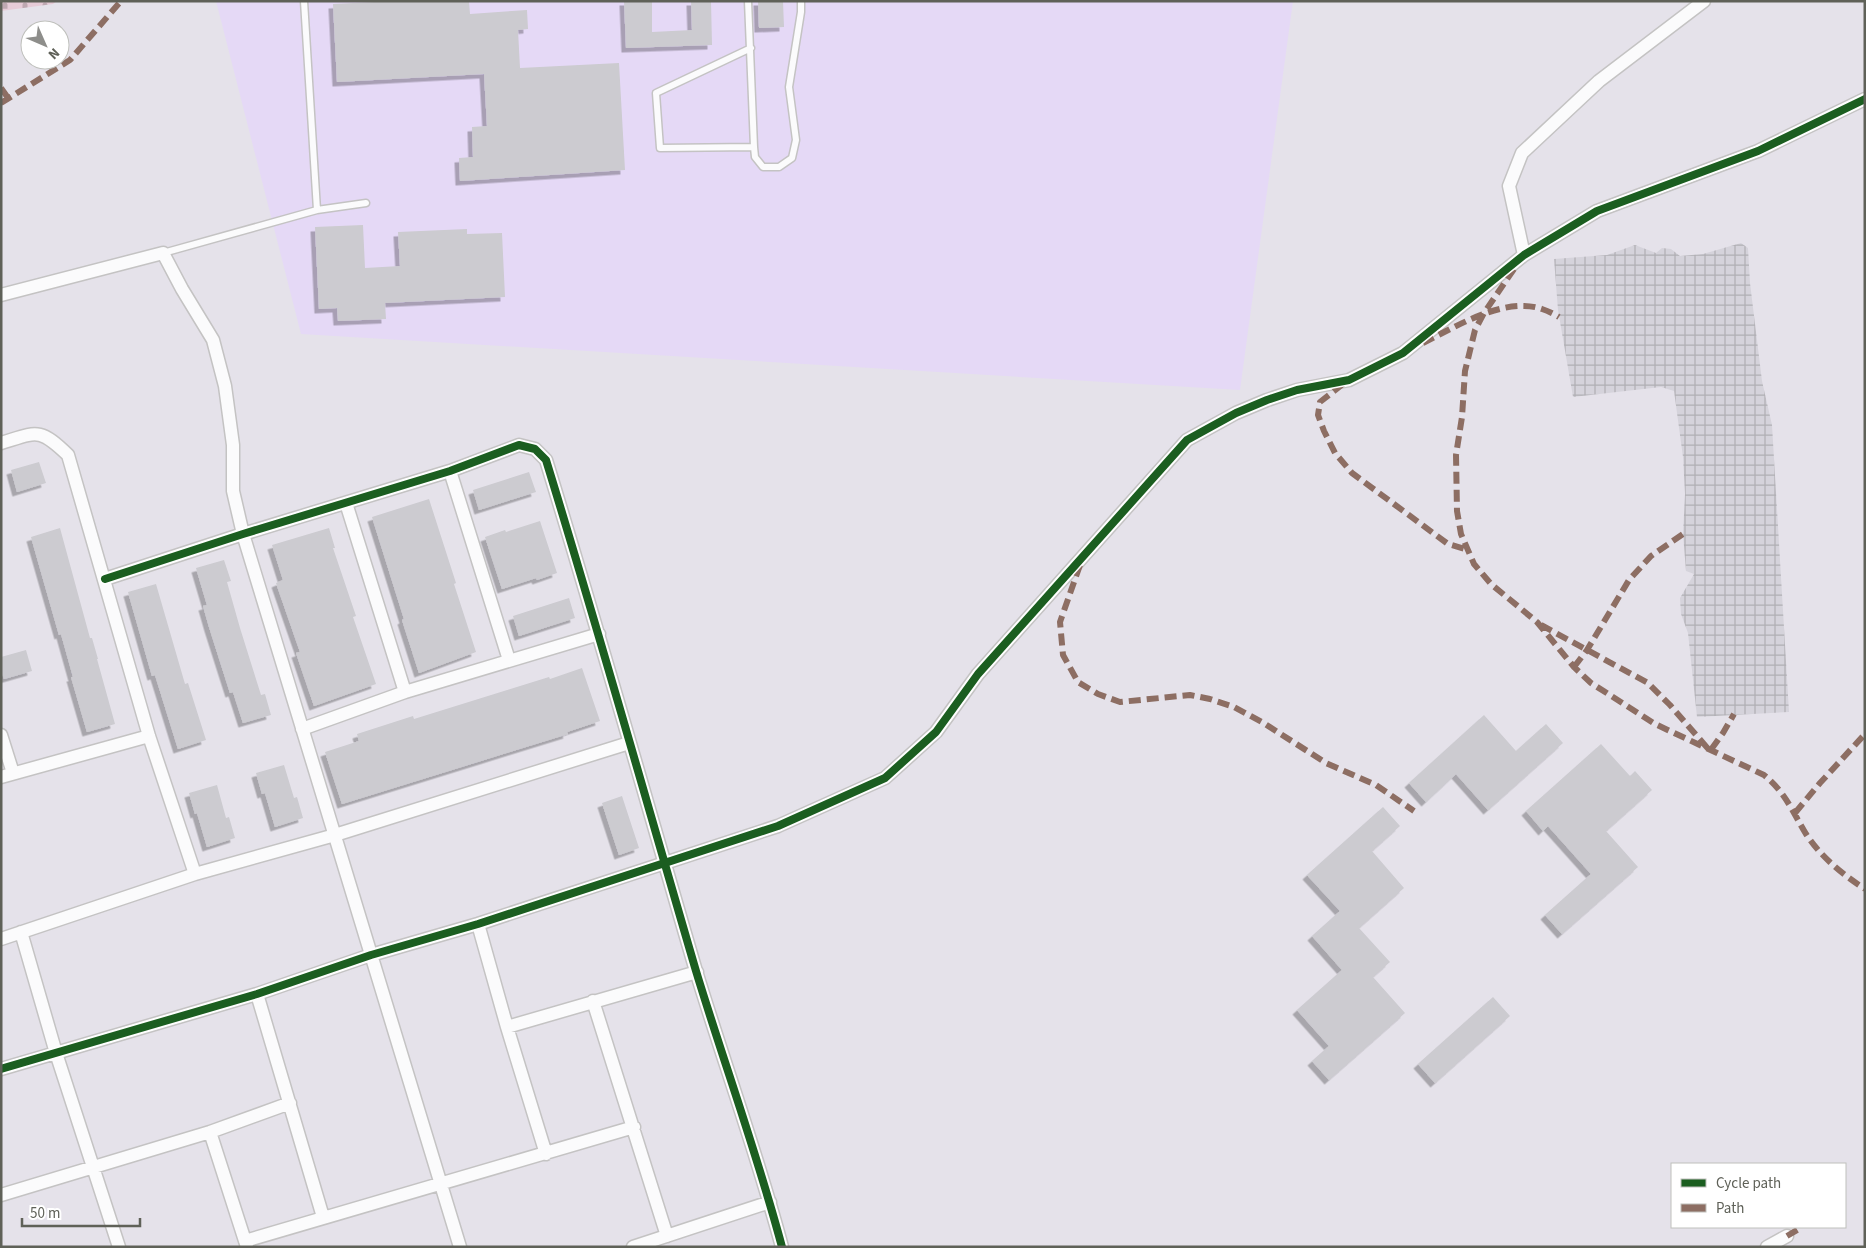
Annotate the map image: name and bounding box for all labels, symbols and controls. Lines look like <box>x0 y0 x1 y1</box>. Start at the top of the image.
north arrow <box>20 20 70 70</box>
text: N <box>43 43 64 64</box>
legend <box>1671 1163 1846 1228</box>
text: Cycle path <box>1716 1173 1781 1194</box>
scale bar <box>22 1196 140 1228</box>
text: Path <box>1716 1198 1744 1219</box>
text: 50 m <box>30 1203 60 1224</box>

